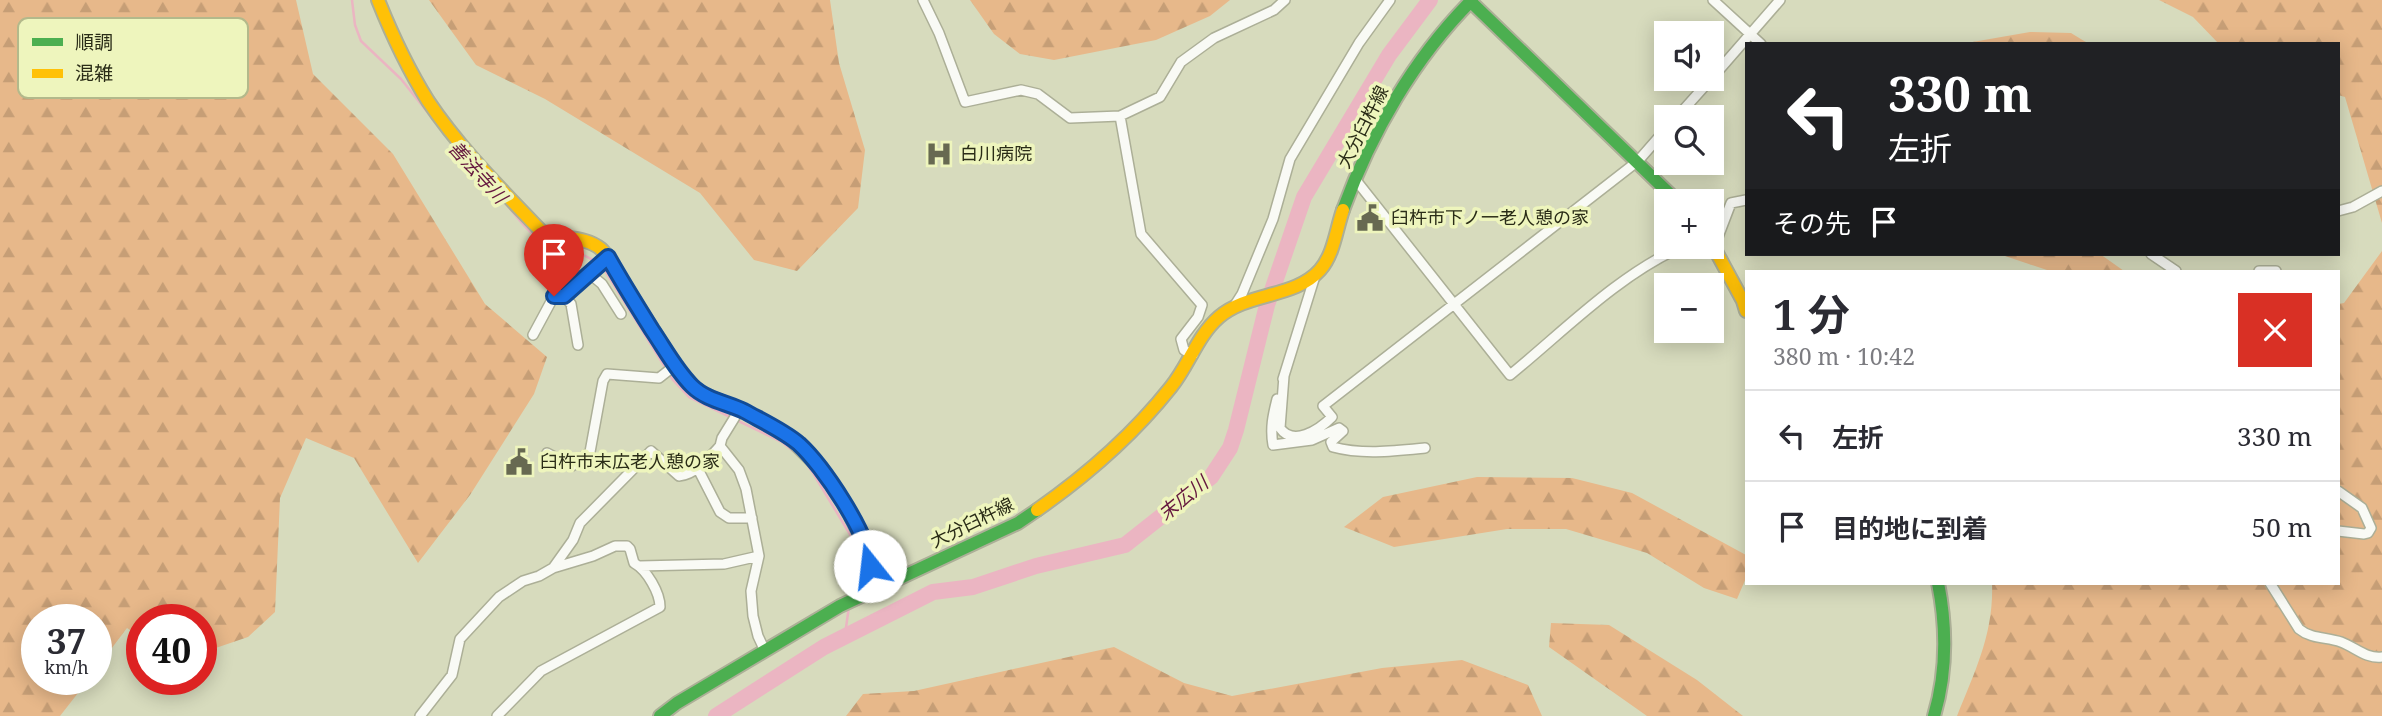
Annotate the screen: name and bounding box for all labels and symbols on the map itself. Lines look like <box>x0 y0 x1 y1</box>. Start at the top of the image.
legend <box>18 18 248 98</box>
text: 順調 <box>75 29 113 55</box>
text: 混雑 <box>75 60 113 86</box>
street label: 大分臼杵線 <box>1331 81 1393 172</box>
water label: 善法寺川 <box>443 135 514 210</box>
hospital icon: 白川病院 <box>924 139 954 169</box>
place label: 白川病院 <box>960 141 1032 165</box>
public building icon: 臼杵市下ノ一老人憩の家 <box>1355 203 1385 233</box>
place label: 臼杵市下ノ一老人憩の家 <box>1391 205 1589 229</box>
pin <box>524 224 584 296</box>
public building icon: 臼杵市末広老人憩の家 <box>504 447 534 477</box>
place label: 臼杵市末広老人憩の家 <box>540 449 720 473</box>
water label: 末広川 <box>1153 469 1215 526</box>
street label: 大分臼杵線 <box>926 492 1017 553</box>
position arrow <box>833 529 907 603</box>
speed limit sign: 40 <box>126 604 217 695</box>

